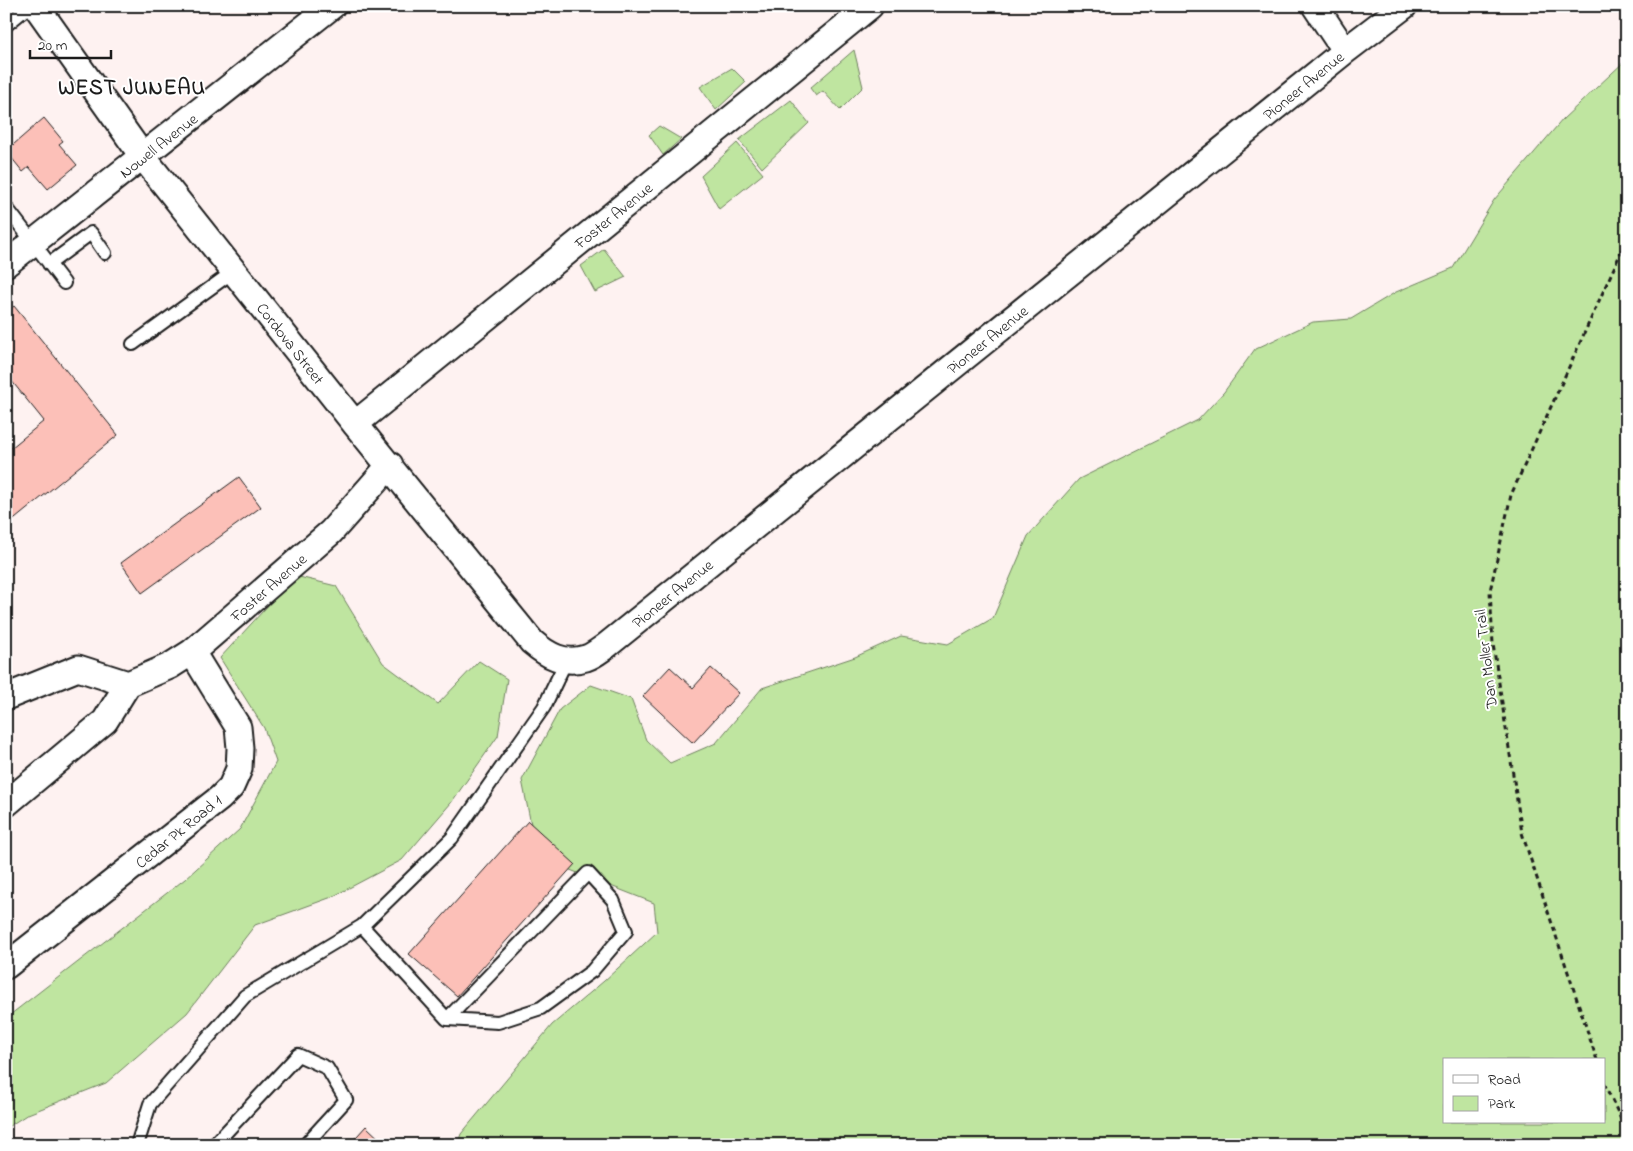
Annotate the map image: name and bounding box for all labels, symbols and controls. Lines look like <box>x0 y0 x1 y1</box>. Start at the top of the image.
scale bar <box>30 28 111 60</box>
text: 20 m <box>38 35 68 57</box>
street label: Pioneer Avenue <box>1258 46 1351 127</box>
district label: WEST JUNEAU <box>58 74 206 104</box>
street label: Nowell Avenue <box>115 108 204 185</box>
street label: Foster Avenue <box>569 177 659 256</box>
street label: Cordova Street <box>250 298 330 391</box>
street label: Pioneer Avenue <box>942 300 1035 381</box>
street label: Foster Avenue <box>225 548 314 629</box>
street label: Pioneer Avenue <box>627 554 720 635</box>
street label: Dan Moller Trail <box>1469 608 1505 711</box>
street label: Cedar Pk Road 1 <box>131 790 228 875</box>
legend <box>1443 1058 1606 1124</box>
text: Road <box>1488 1069 1521 1091</box>
text: Park <box>1488 1093 1516 1115</box>

